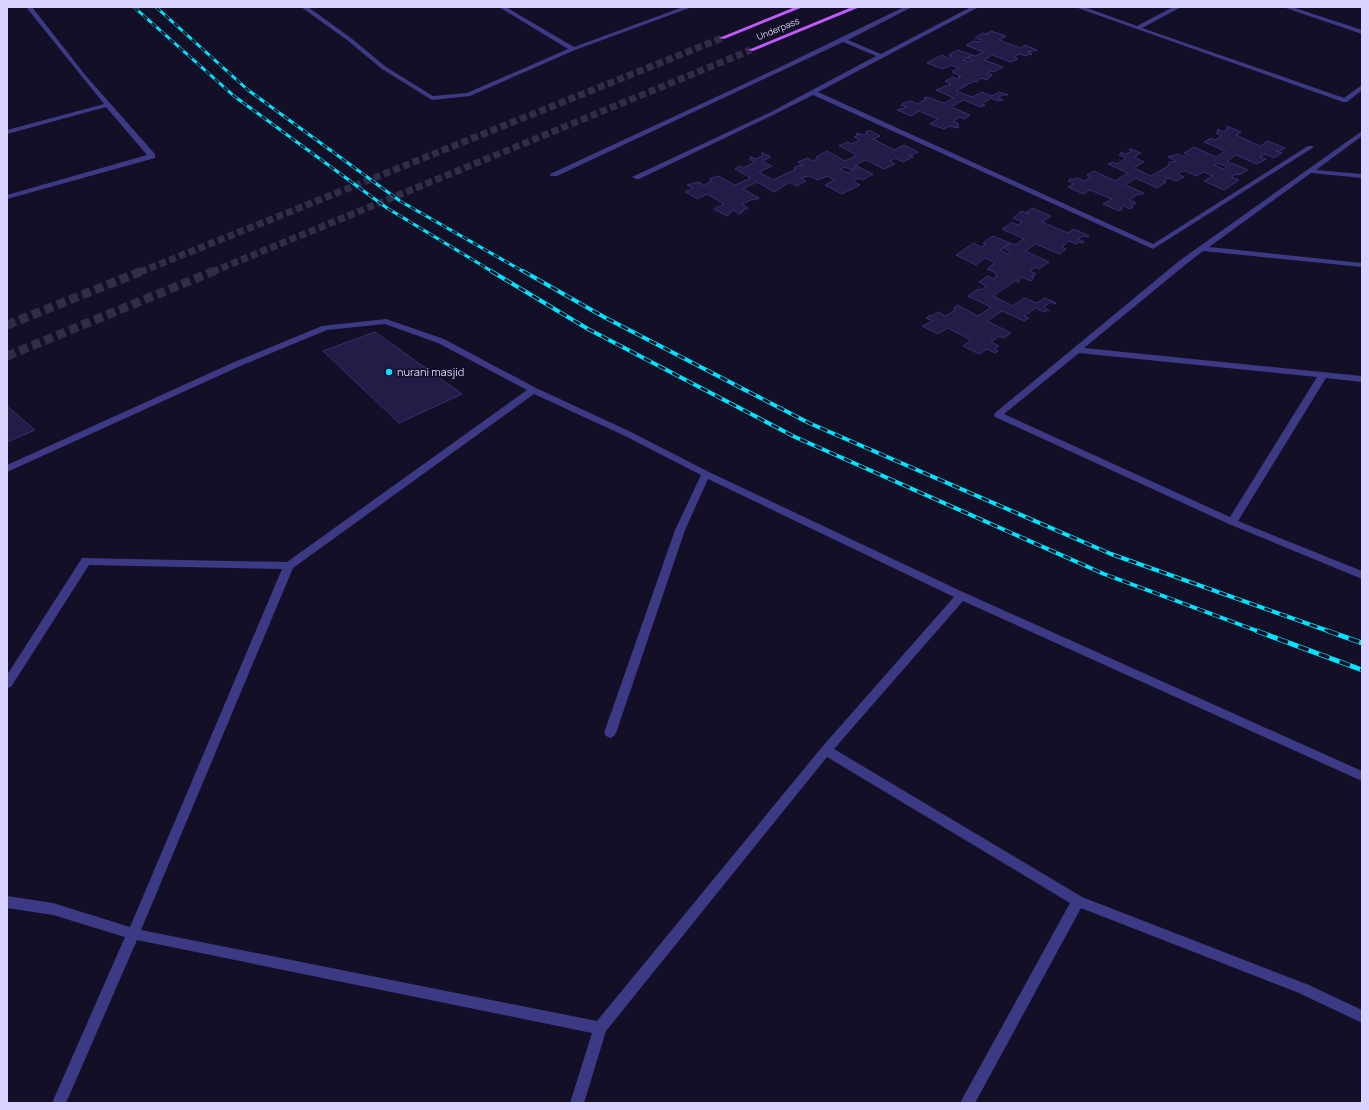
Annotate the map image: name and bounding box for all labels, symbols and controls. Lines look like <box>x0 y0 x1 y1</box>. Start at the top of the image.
street label: Underpass <box>754 14 801 43</box>
place label: nurani masjid <box>397 364 464 379</box>
marker: nurani masjid <box>384 367 394 377</box>

